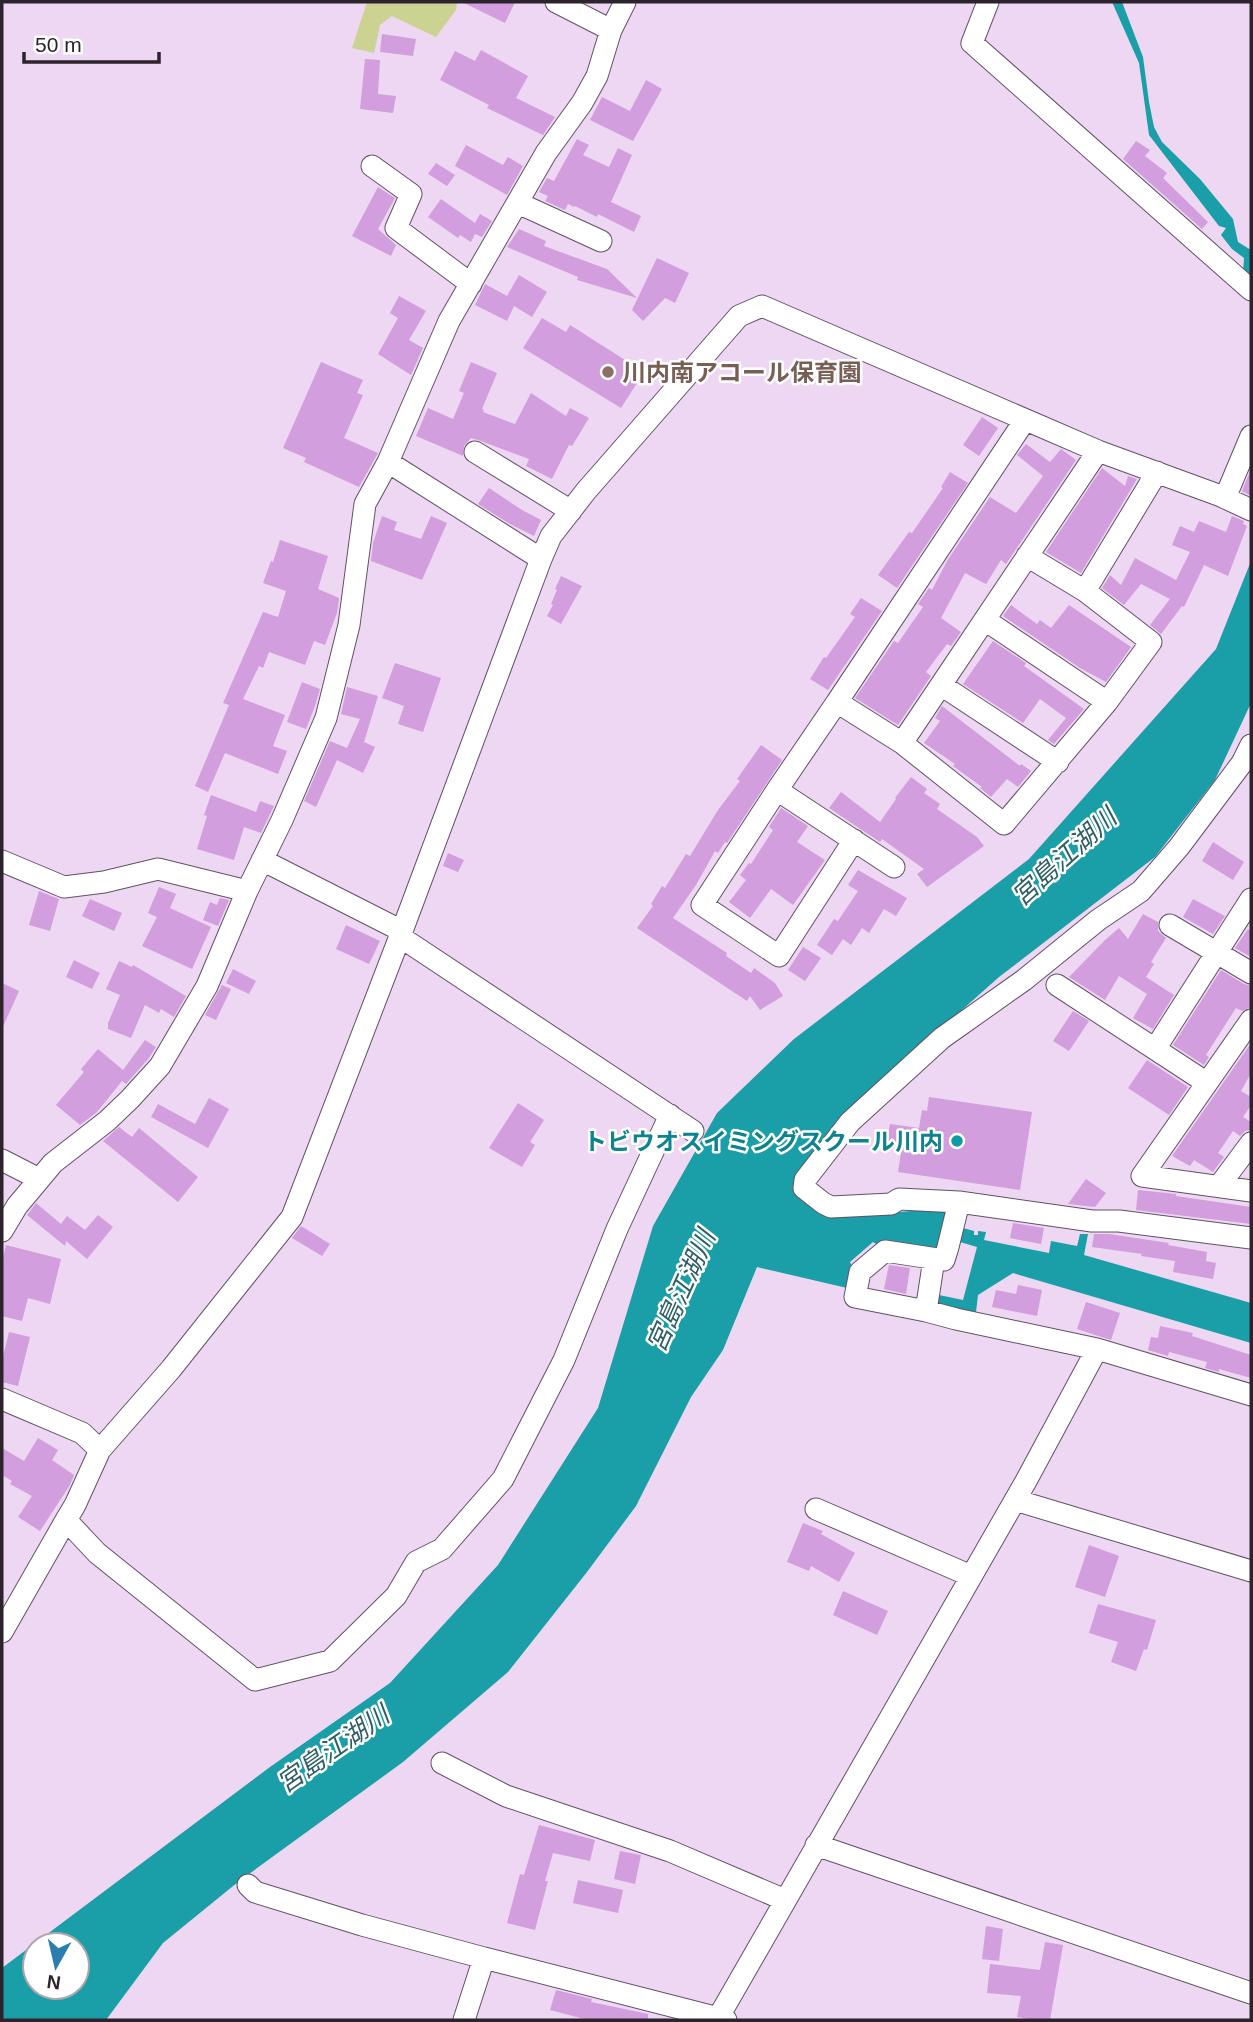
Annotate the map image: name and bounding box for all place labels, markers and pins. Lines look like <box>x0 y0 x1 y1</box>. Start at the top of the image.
place label: 川内南アコール保育園 <box>622 359 862 386</box>
marker: 川内南アコール保育園 <box>600 364 616 380</box>
place label: トビウオスイミングスクール川内 <box>583 1128 943 1155</box>
marker: トビウオスイミングスクール川内 <box>949 1133 965 1149</box>

